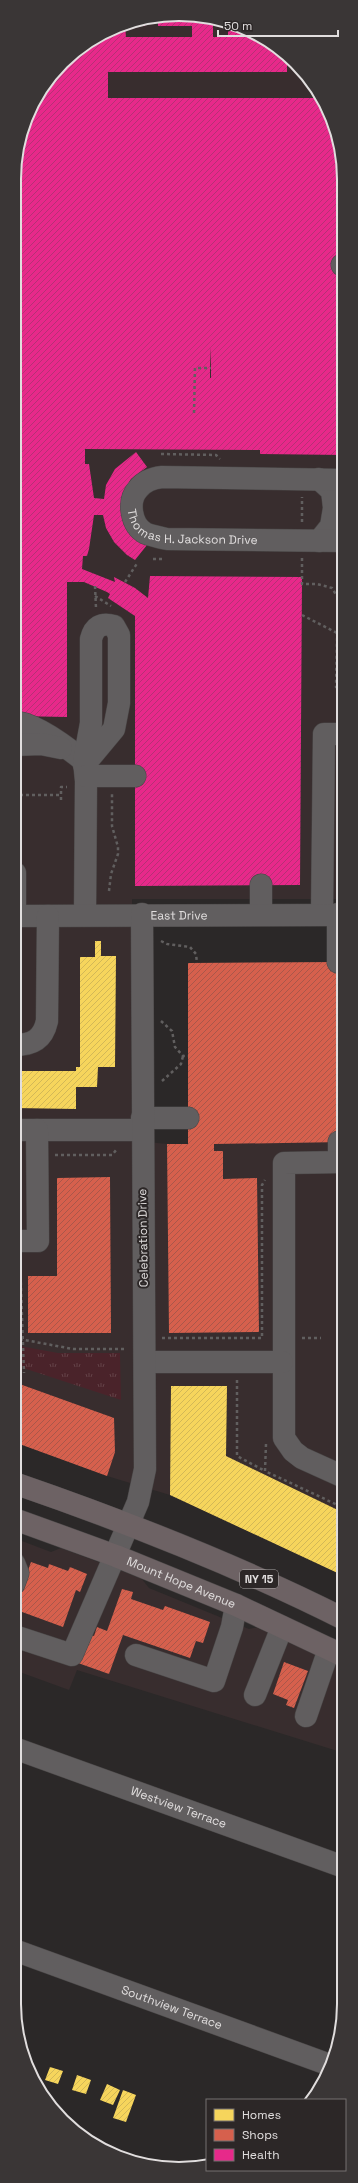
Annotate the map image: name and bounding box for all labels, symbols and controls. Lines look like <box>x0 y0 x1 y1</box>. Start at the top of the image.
scale bar <box>218 12 338 38</box>
text: 50 m <box>224 18 252 34</box>
street label: Thomas H. Jackson Drive <box>124 508 258 548</box>
street label: East Drive <box>150 907 208 924</box>
street label: Celebration Drive <box>134 1189 152 1287</box>
street label: Mount Hope Avenue <box>124 1553 238 1612</box>
road number: NY 15 <box>240 1570 278 1588</box>
street label: Westview Terrace <box>128 1783 229 1832</box>
street label: Southview Terrace <box>119 1982 225 2033</box>
legend <box>206 2099 346 2171</box>
text: Homes <box>242 2107 281 2123</box>
text: Shops <box>242 2127 278 2143</box>
text: Health <box>242 2147 280 2163</box>

